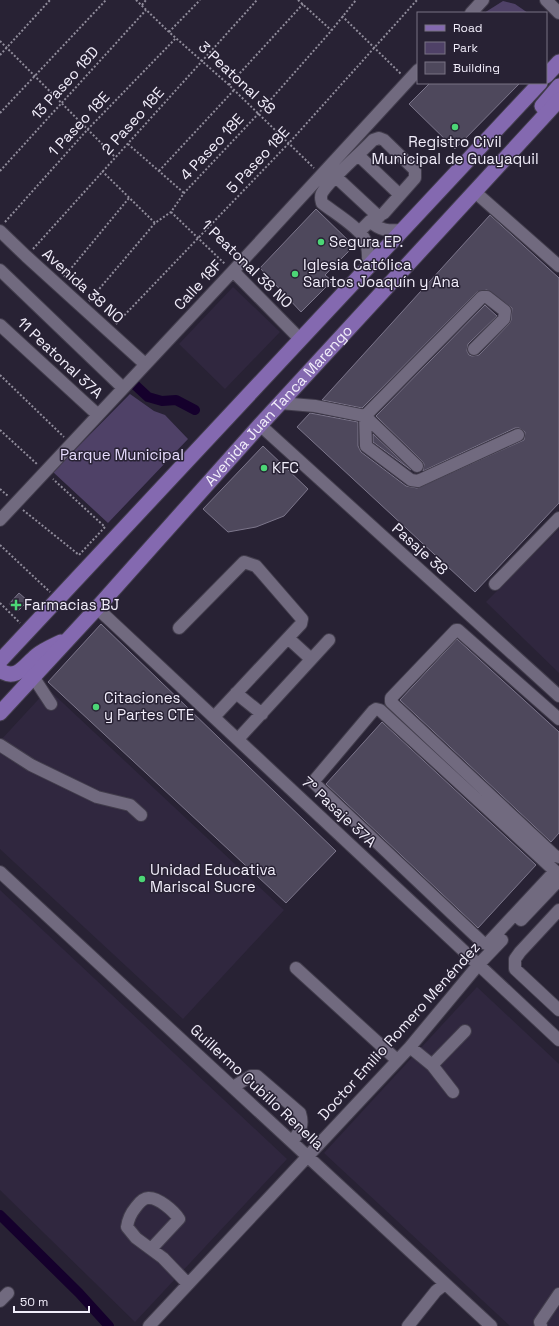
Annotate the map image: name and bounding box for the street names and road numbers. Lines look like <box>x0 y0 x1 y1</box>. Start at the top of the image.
street label: 3 Peatonal 38 <box>195 37 280 118</box>
street label: 13 Paseo 18D <box>27 42 103 123</box>
street label: 2 Paseo 18E <box>97 83 168 158</box>
street label: 1 Paseo 18E <box>44 87 113 160</box>
street label: 4 Paseo 18E <box>176 109 247 184</box>
street label: 5 Paseo 18E <box>222 122 293 197</box>
street label: 1 Peatonal 38 NO <box>198 215 297 312</box>
street label: Avenida 38 NO <box>39 244 128 327</box>
street label: Calle 18F <box>170 255 226 314</box>
street label: 11 Peatonal 37A <box>13 313 108 403</box>
street label: Avenida Juan Tanca Marengo <box>200 321 356 490</box>
street label: Pasaje 38 <box>388 519 452 579</box>
street label: 7° Pasaje 37A <box>298 772 381 851</box>
street label: Doctor Emilio Romero Menéndez <box>314 938 484 1124</box>
street label: Guillermo Cubillo Renella <box>187 1020 328 1154</box>

